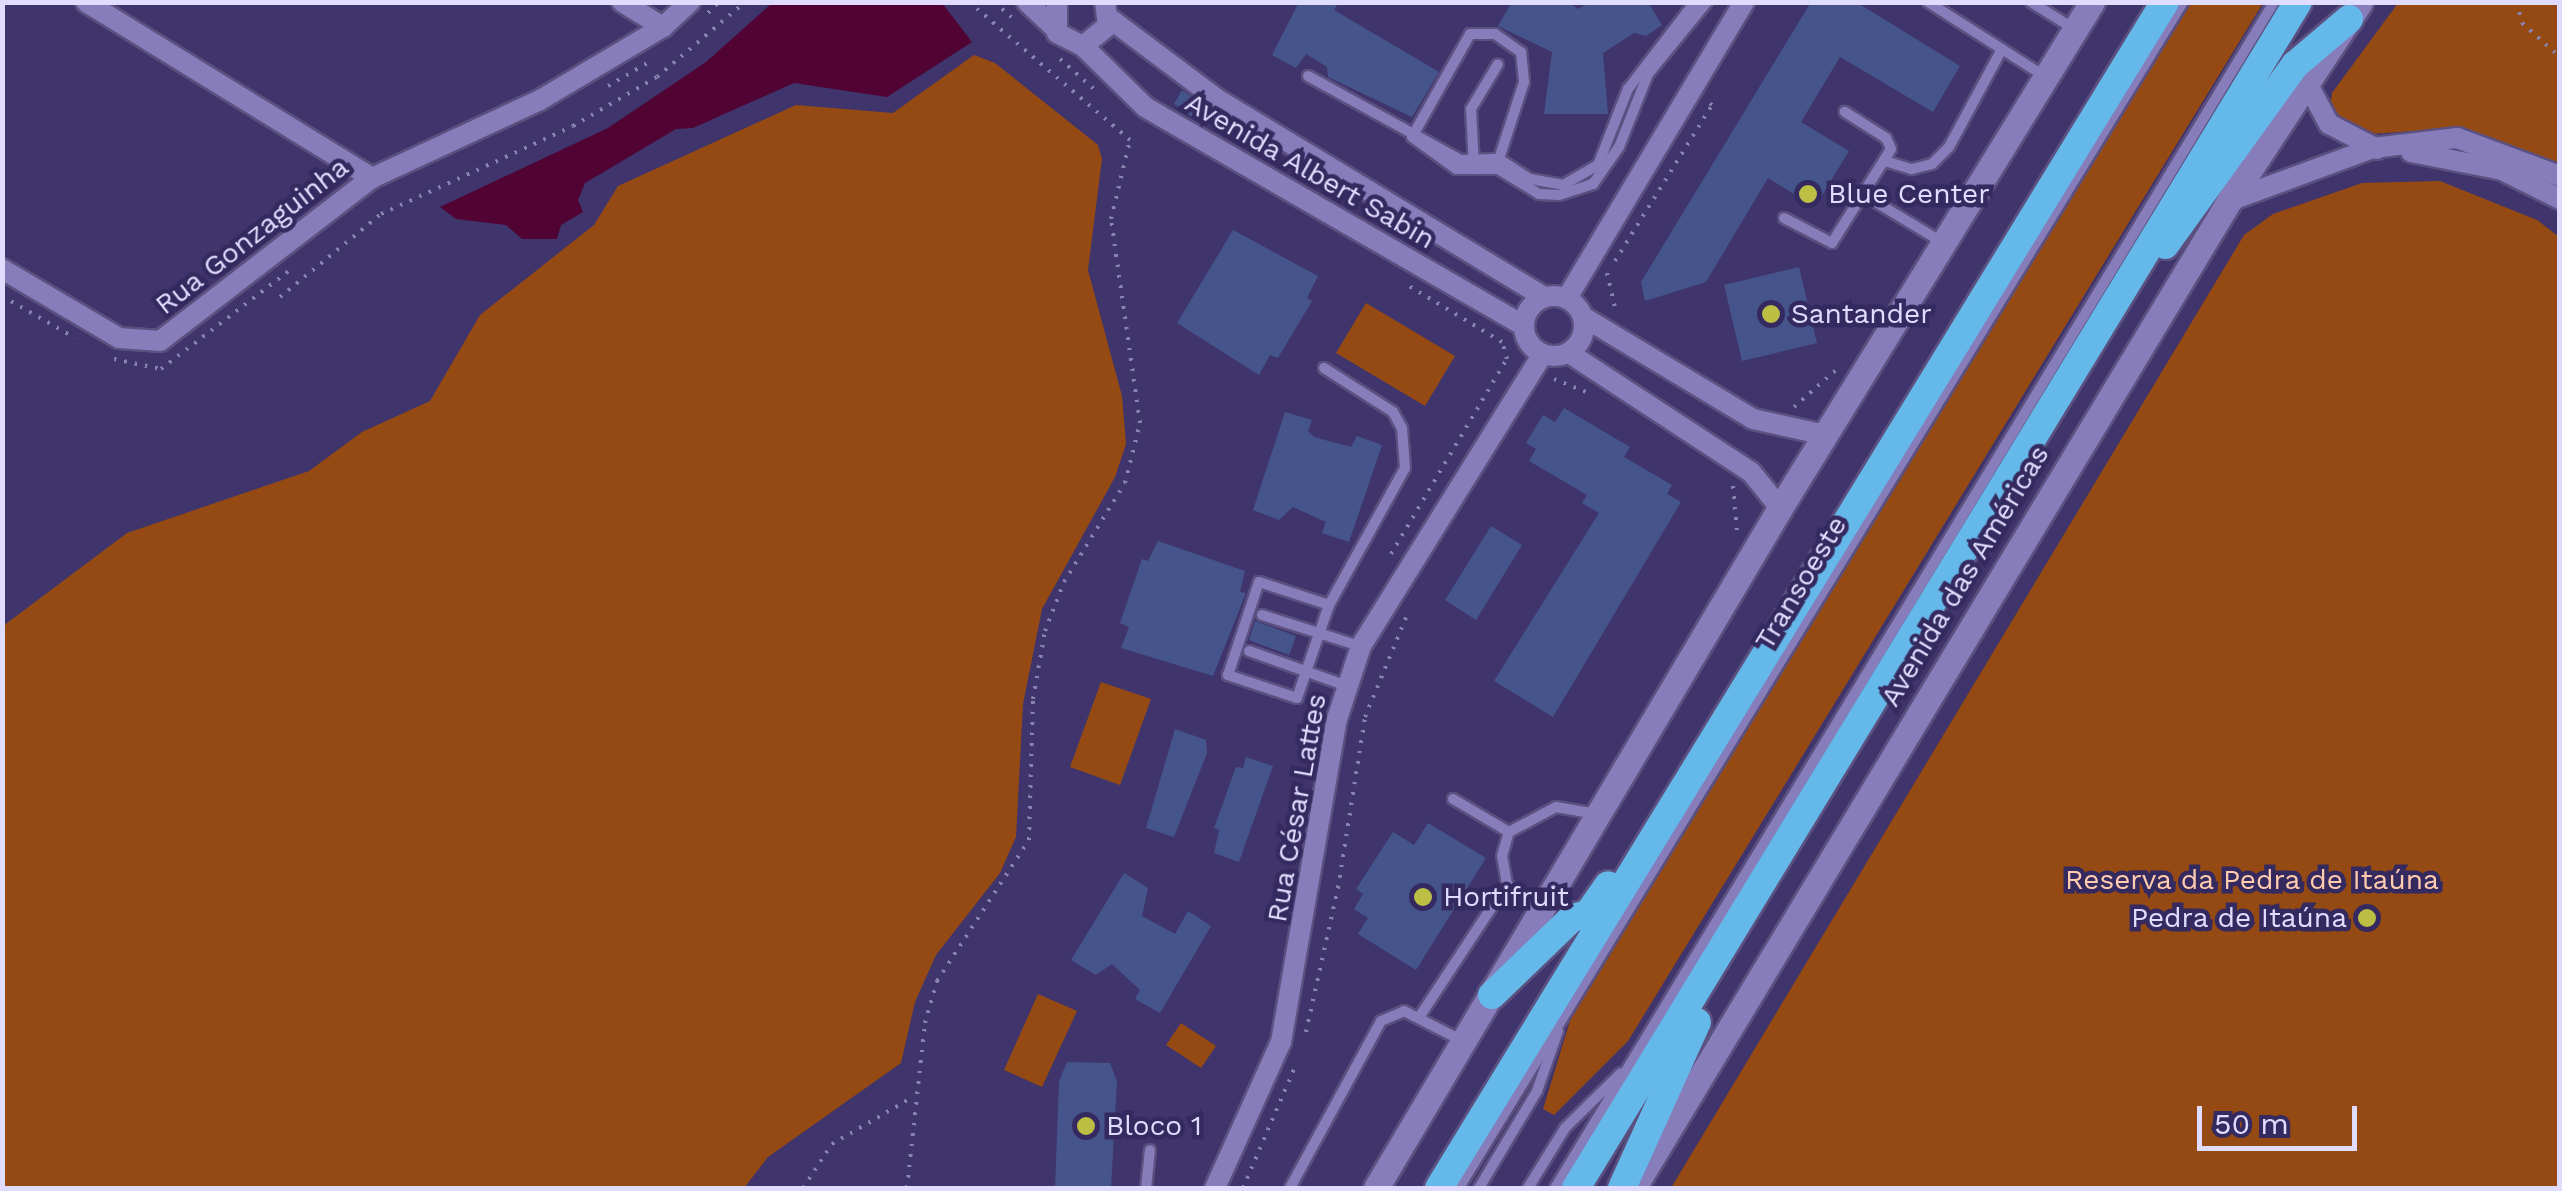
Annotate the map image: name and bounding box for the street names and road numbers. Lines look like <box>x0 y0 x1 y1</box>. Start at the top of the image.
street label: Avenida Albert Sabin <box>1178 85 1442 257</box>
street label: Rua Gonzaguinha <box>149 150 355 322</box>
street label: Avenida das Américas <box>1873 439 2057 713</box>
street label: Transoeste <box>1748 510 1854 656</box>
street label: Rua César Lattes <box>1260 691 1334 925</box>

